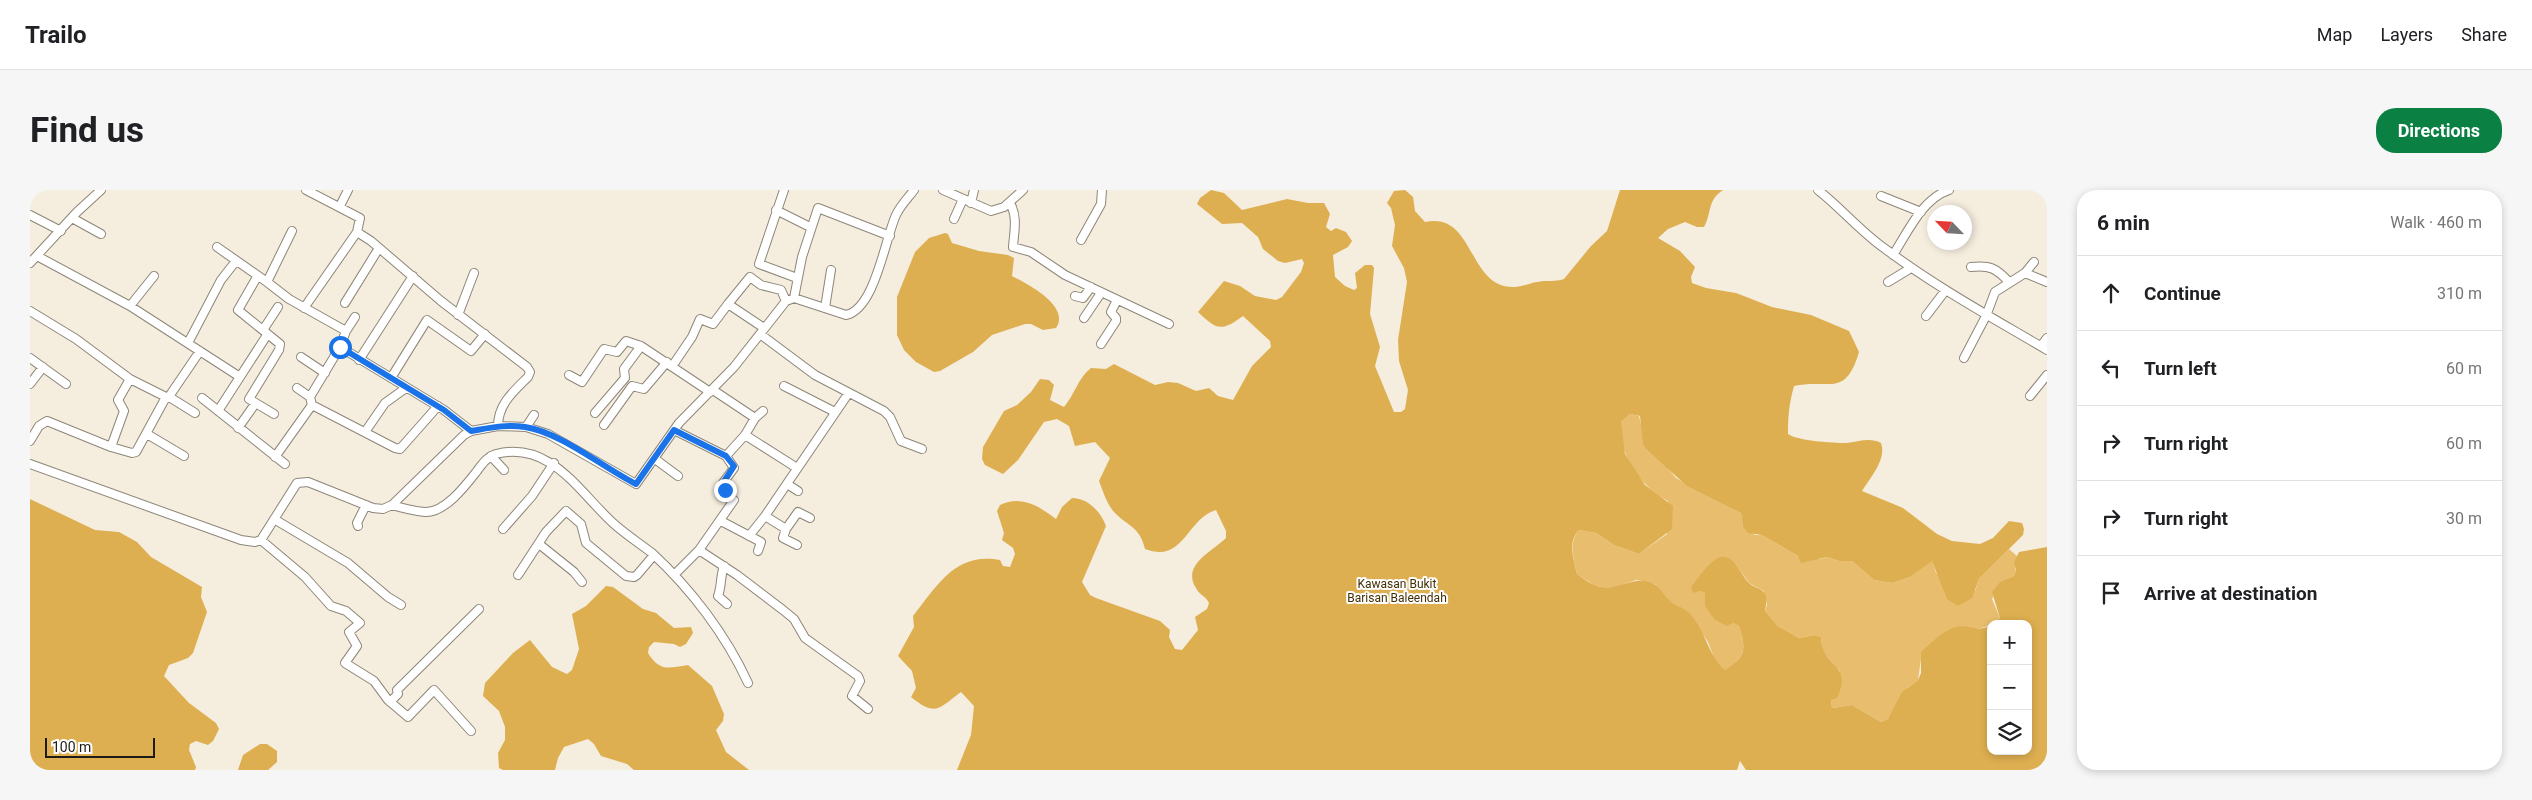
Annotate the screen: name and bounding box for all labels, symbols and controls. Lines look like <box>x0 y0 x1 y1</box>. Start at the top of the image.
text: Trailo <box>25 21 87 49</box>
text: Map <box>2317 24 2352 45</box>
text: Layers <box>2380 24 2433 45</box>
text: Share <box>2461 24 2507 45</box>
button: Directions <box>2376 108 2502 153</box>
text: Find us <box>30 110 144 151</box>
north arrow <box>1927 205 1972 250</box>
text: 6 min <box>2097 211 2150 235</box>
text: Walk · 460 m <box>2390 213 2482 232</box>
icon: ahead <box>2097 279 2125 307</box>
text: Continue <box>2144 282 2221 305</box>
text: 310 m <box>2437 284 2482 303</box>
route start <box>329 336 352 359</box>
icon: left <box>2097 354 2125 382</box>
text: Turn left <box>2144 357 2217 380</box>
text: 60 m <box>2446 359 2482 378</box>
icon: right <box>2097 429 2125 457</box>
text: Turn right <box>2144 432 2228 455</box>
text: 60 m <box>2446 434 2482 453</box>
route end <box>714 479 737 502</box>
icon: right <box>2097 504 2125 532</box>
text: Turn right <box>2144 507 2228 530</box>
text: 30 m <box>2446 509 2482 528</box>
park label: Kawasan Bukit Barisan Baleendah <box>1347 577 1447 605</box>
icon: arrive <box>2097 579 2125 607</box>
text: Arrive at destination <box>2144 582 2317 605</box>
map controls <box>1987 620 2032 755</box>
button: + <box>1987 620 2032 665</box>
button: − <box>1987 665 2032 710</box>
button: layers <box>1987 710 2032 755</box>
scale bar <box>45 735 155 758</box>
text: 100 m <box>52 739 91 755</box>

